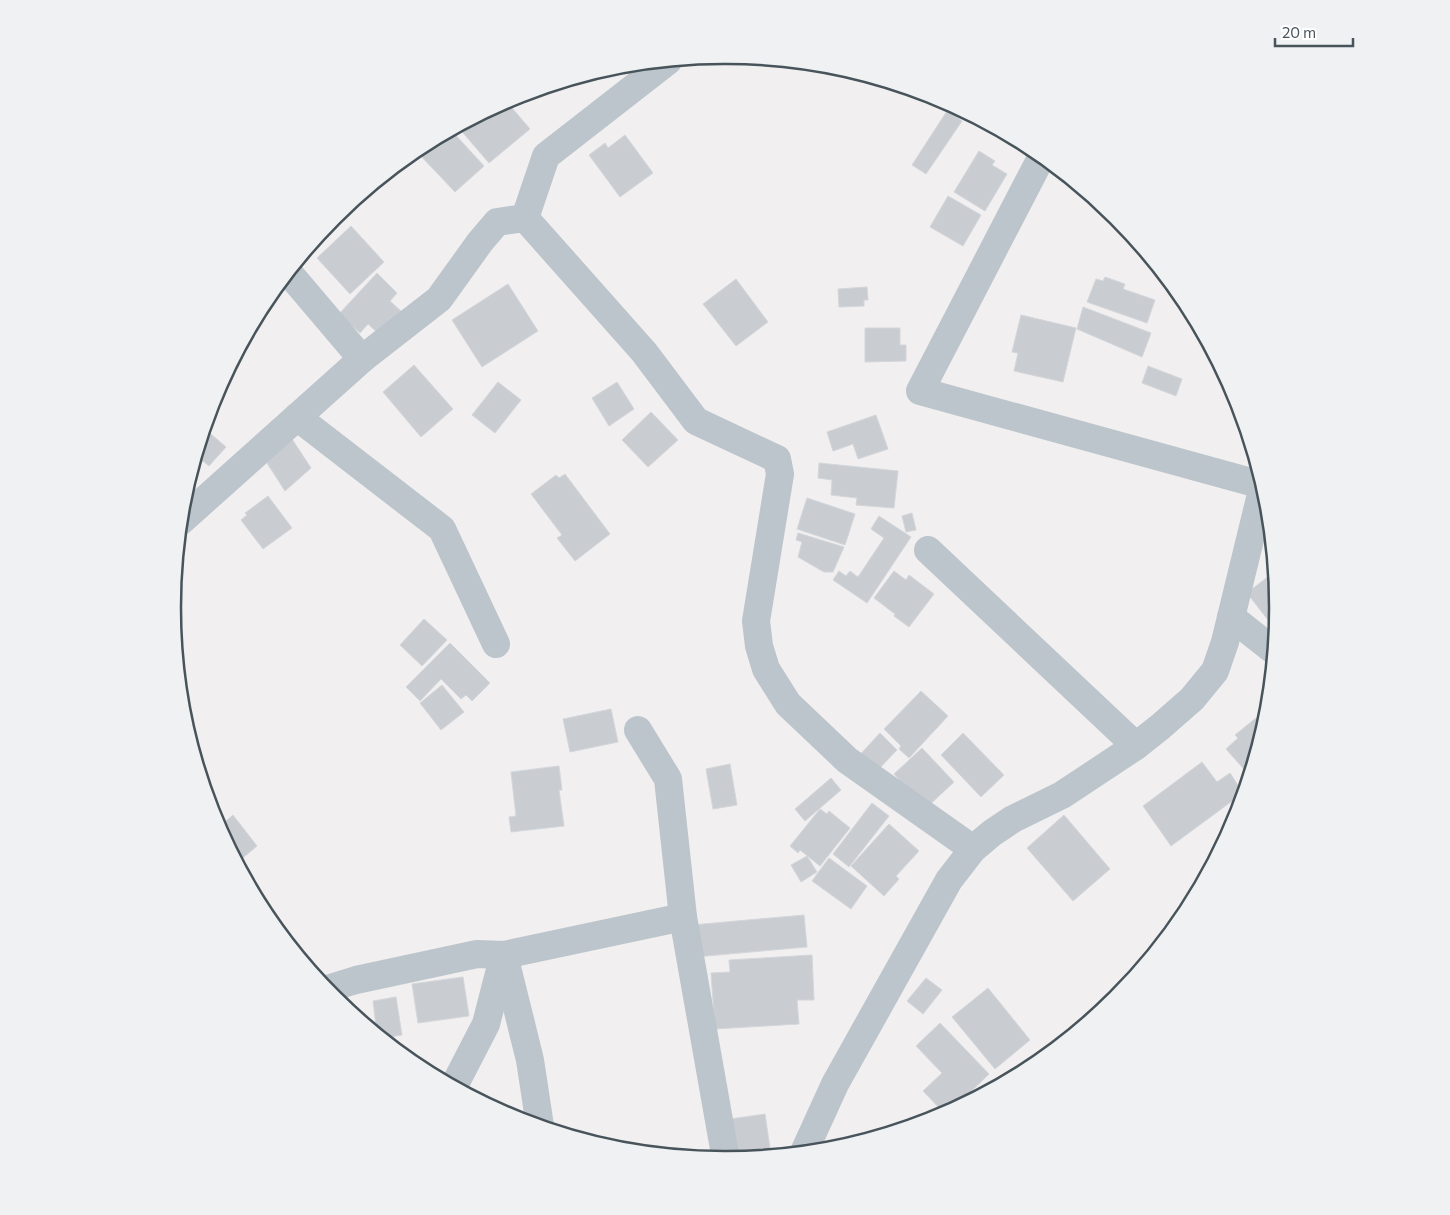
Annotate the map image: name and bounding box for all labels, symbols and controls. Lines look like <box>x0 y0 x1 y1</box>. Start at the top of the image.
scale bar <box>1275 15 1352 47</box>
text: 20 m <box>1282 23 1316 41</box>

